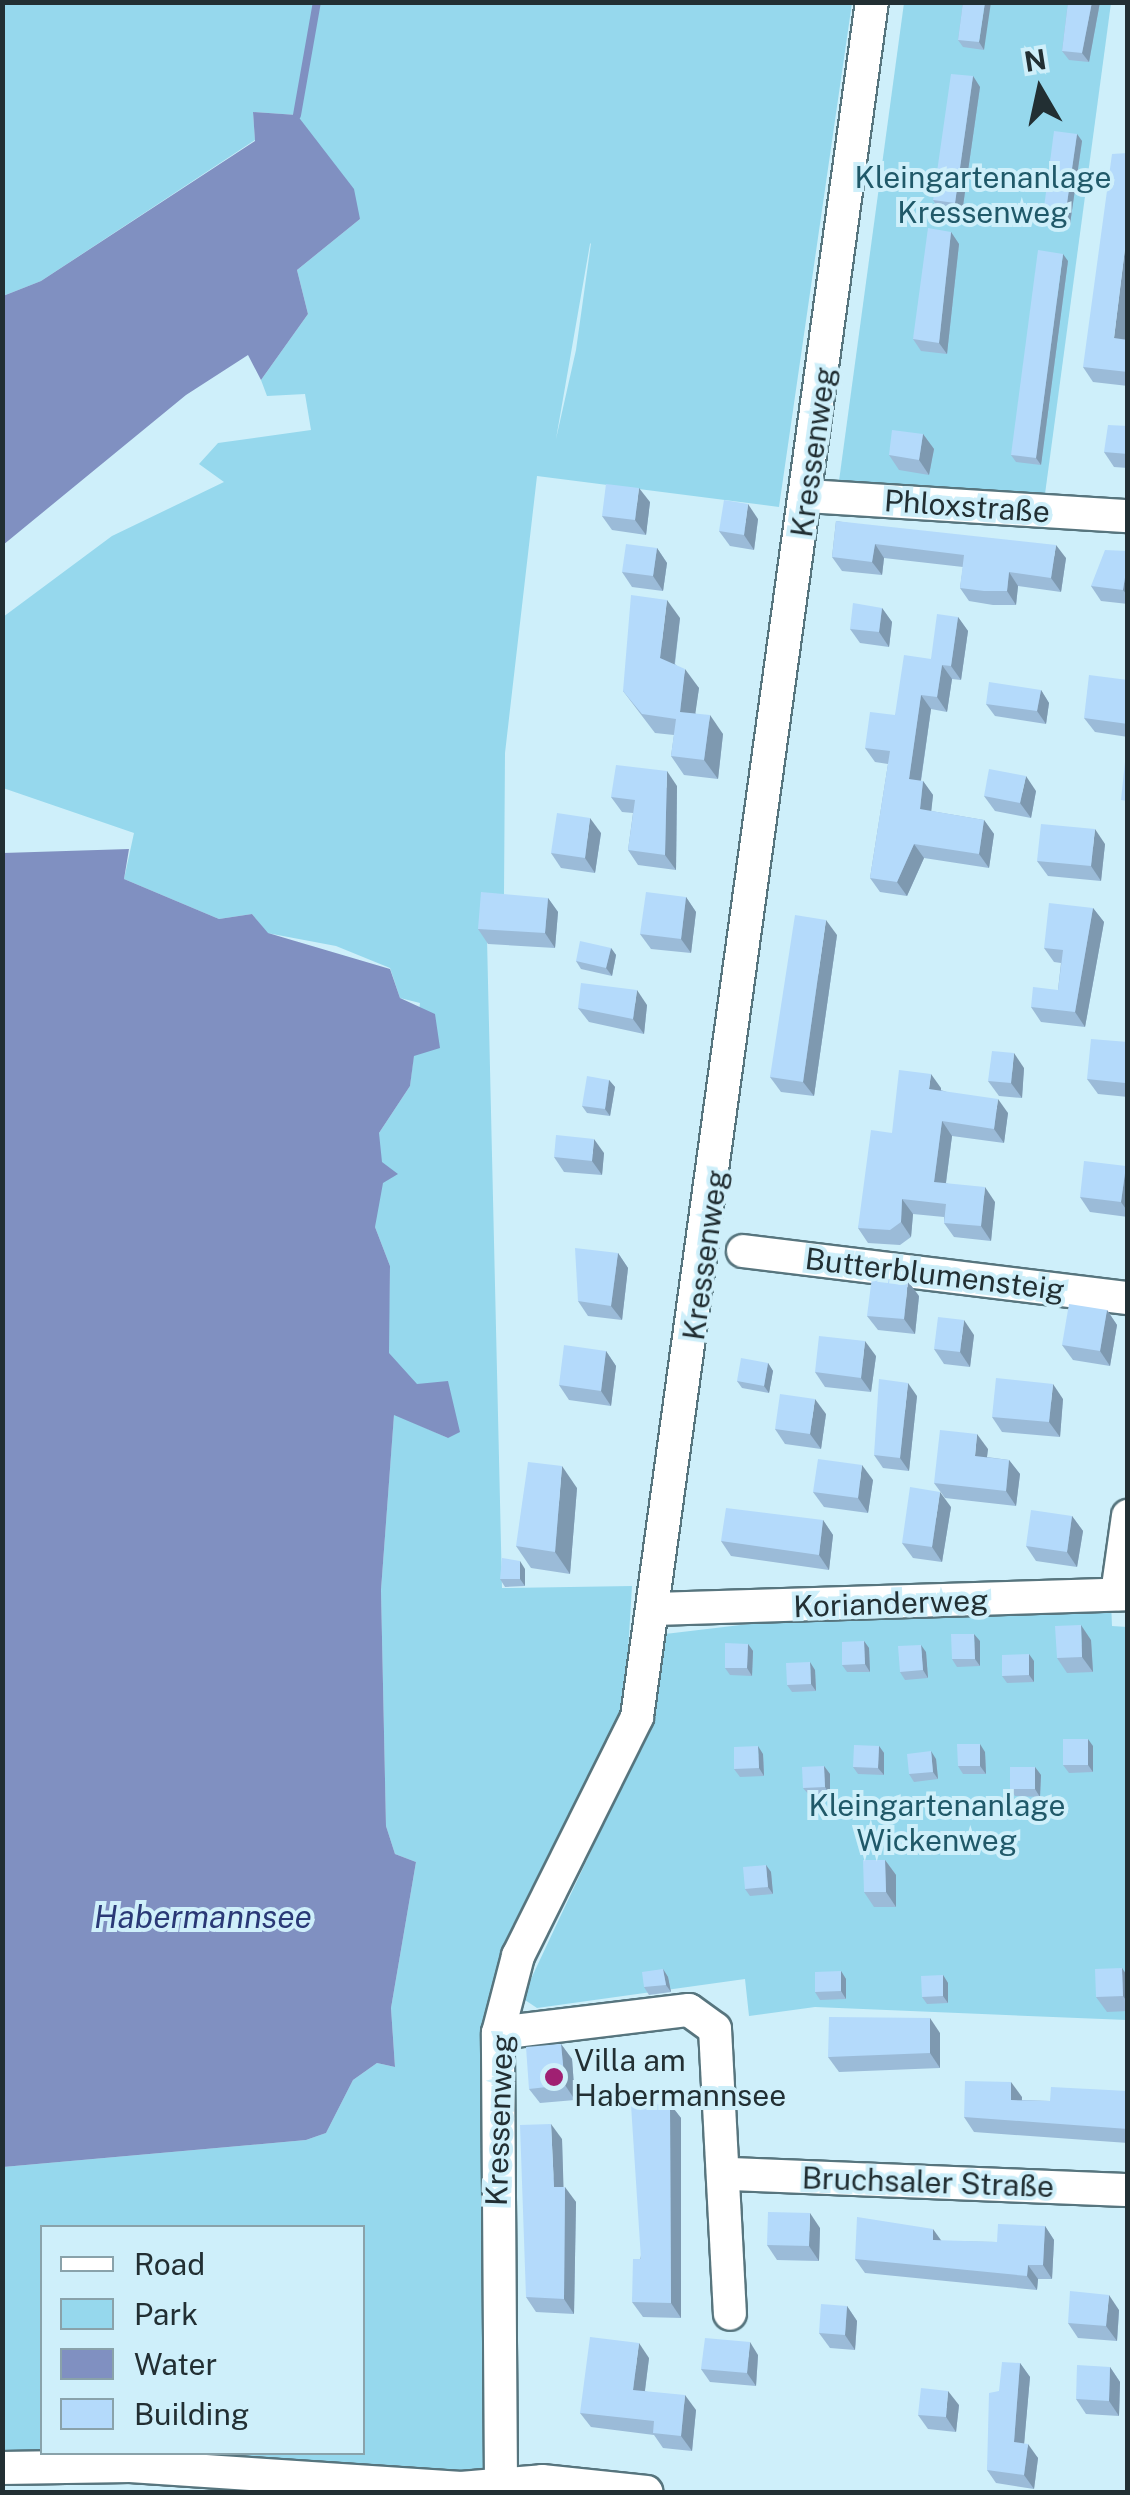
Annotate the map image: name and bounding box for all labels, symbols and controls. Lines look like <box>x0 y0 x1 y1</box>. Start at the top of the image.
north arrow <box>990 40 1090 140</box>
text: N <box>1022 42 1049 78</box>
park label: Kleingartenanlage Kressenweg <box>855 159 1111 230</box>
street label: Kressenweg <box>783 365 843 539</box>
street label: Phloxstraße <box>883 482 1051 530</box>
street label: Kressenweg <box>675 1168 735 1342</box>
street label: Butterblumensteig <box>803 1240 1067 1308</box>
street label: Korianderweg <box>793 1582 989 1624</box>
park label: Kleingartenanlage Wickenweg <box>809 1787 1065 1858</box>
water label: Habermannsee <box>94 1898 312 1936</box>
street label: Kressenweg <box>478 2034 520 2206</box>
place label: Villa am Habermannsee <box>574 2042 786 2112</box>
marker: Villa am Habermannsee <box>543 2066 565 2088</box>
street label: Bruchsaler Straße <box>801 2160 1055 2204</box>
legend <box>40 2225 365 2455</box>
text: Road <box>134 2246 205 2282</box>
text: Park <box>134 2296 198 2332</box>
text: Water <box>134 2346 217 2382</box>
text: Building <box>134 2396 249 2432</box>

